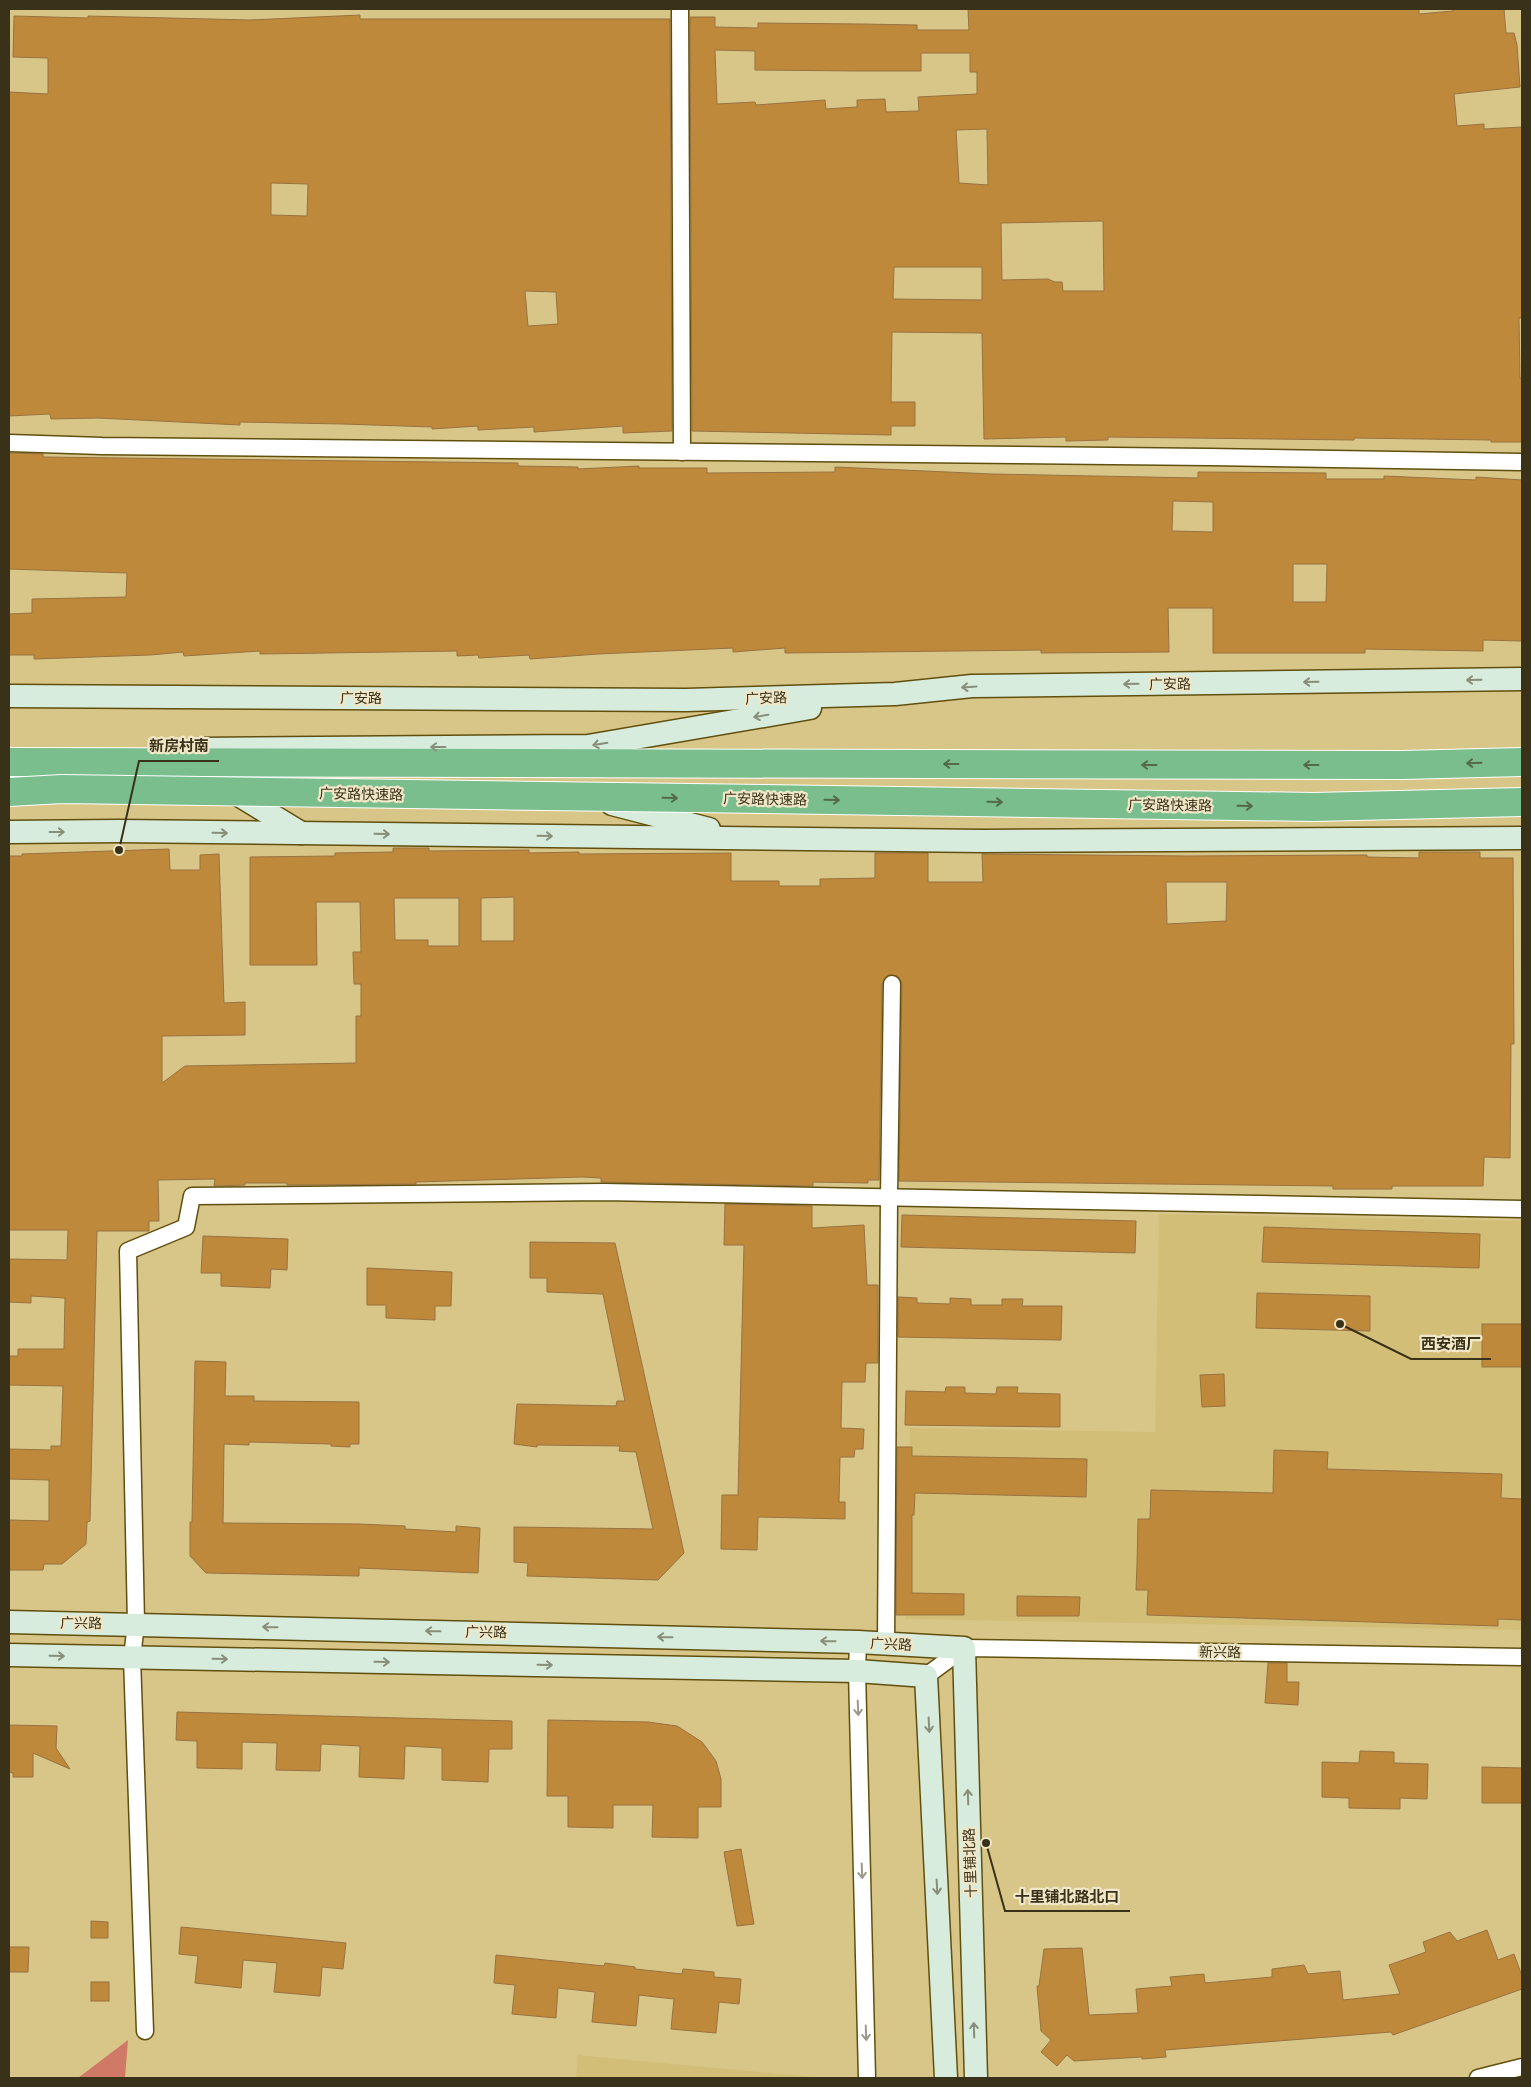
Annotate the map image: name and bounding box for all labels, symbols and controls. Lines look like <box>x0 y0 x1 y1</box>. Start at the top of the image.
street label: 广安路 <box>1149 675 1191 692</box>
one-way arrow <box>1466 675 1482 685</box>
one-way arrow <box>1303 677 1320 687</box>
one-way arrow <box>1123 679 1140 689</box>
one-way arrow <box>961 682 977 691</box>
street label: 广安路 <box>745 688 787 707</box>
street label: 广安路 <box>340 689 382 706</box>
one-way arrow <box>753 712 769 722</box>
callout: 新房村南 <box>139 731 219 761</box>
text: 新房村南 <box>149 736 209 755</box>
one-way arrow <box>593 739 609 749</box>
one-way arrow <box>430 742 446 752</box>
one-way arrow <box>943 759 960 769</box>
one-way arrow <box>1466 759 1482 768</box>
one-way arrow <box>1141 760 1157 770</box>
one-way arrow <box>1303 760 1320 770</box>
street label: 广安路快速路 <box>319 784 403 803</box>
street label: 广安路快速路 <box>723 789 807 808</box>
one-way arrow <box>662 793 678 803</box>
one-way arrow <box>824 795 840 805</box>
street label: 广安路快速路 <box>1128 795 1212 814</box>
one-way arrow <box>987 798 1003 807</box>
one-way arrow <box>1236 801 1253 811</box>
one-way arrow <box>49 827 65 837</box>
one-way arrow <box>212 828 228 837</box>
one-way arrow <box>374 829 390 839</box>
one-way arrow <box>536 831 553 841</box>
callout: 西安酒厂 <box>1411 1329 1491 1359</box>
text: 西安酒厂 <box>1421 1334 1481 1353</box>
street label: 广兴路 <box>60 1614 102 1631</box>
one-way arrow <box>263 1622 279 1632</box>
street label: 广兴路 <box>465 1623 507 1640</box>
one-way arrow <box>425 1626 442 1636</box>
one-way arrow <box>658 1632 674 1642</box>
street label: 广兴路 <box>870 1634 912 1653</box>
one-way arrow <box>820 1637 836 1646</box>
street label: 新兴路 <box>1199 1643 1241 1660</box>
one-way arrow <box>49 1651 65 1661</box>
one-way arrow <box>212 1654 228 1664</box>
one-way arrow <box>374 1657 390 1667</box>
one-way arrow <box>536 1660 553 1670</box>
one-way arrow <box>853 1700 862 1716</box>
one-way arrow <box>924 1716 933 1732</box>
one-way arrow <box>963 1789 973 1806</box>
street label: 十里铺北路 <box>960 1828 979 1898</box>
one-way arrow <box>857 1862 867 1878</box>
one-way arrow <box>932 1879 941 1895</box>
callout: 十里铺北路北口 <box>1005 1881 1130 1911</box>
text: 十里铺北路北口 <box>1014 1887 1120 1906</box>
one-way arrow <box>969 2022 979 2038</box>
one-way arrow <box>862 2025 871 2041</box>

